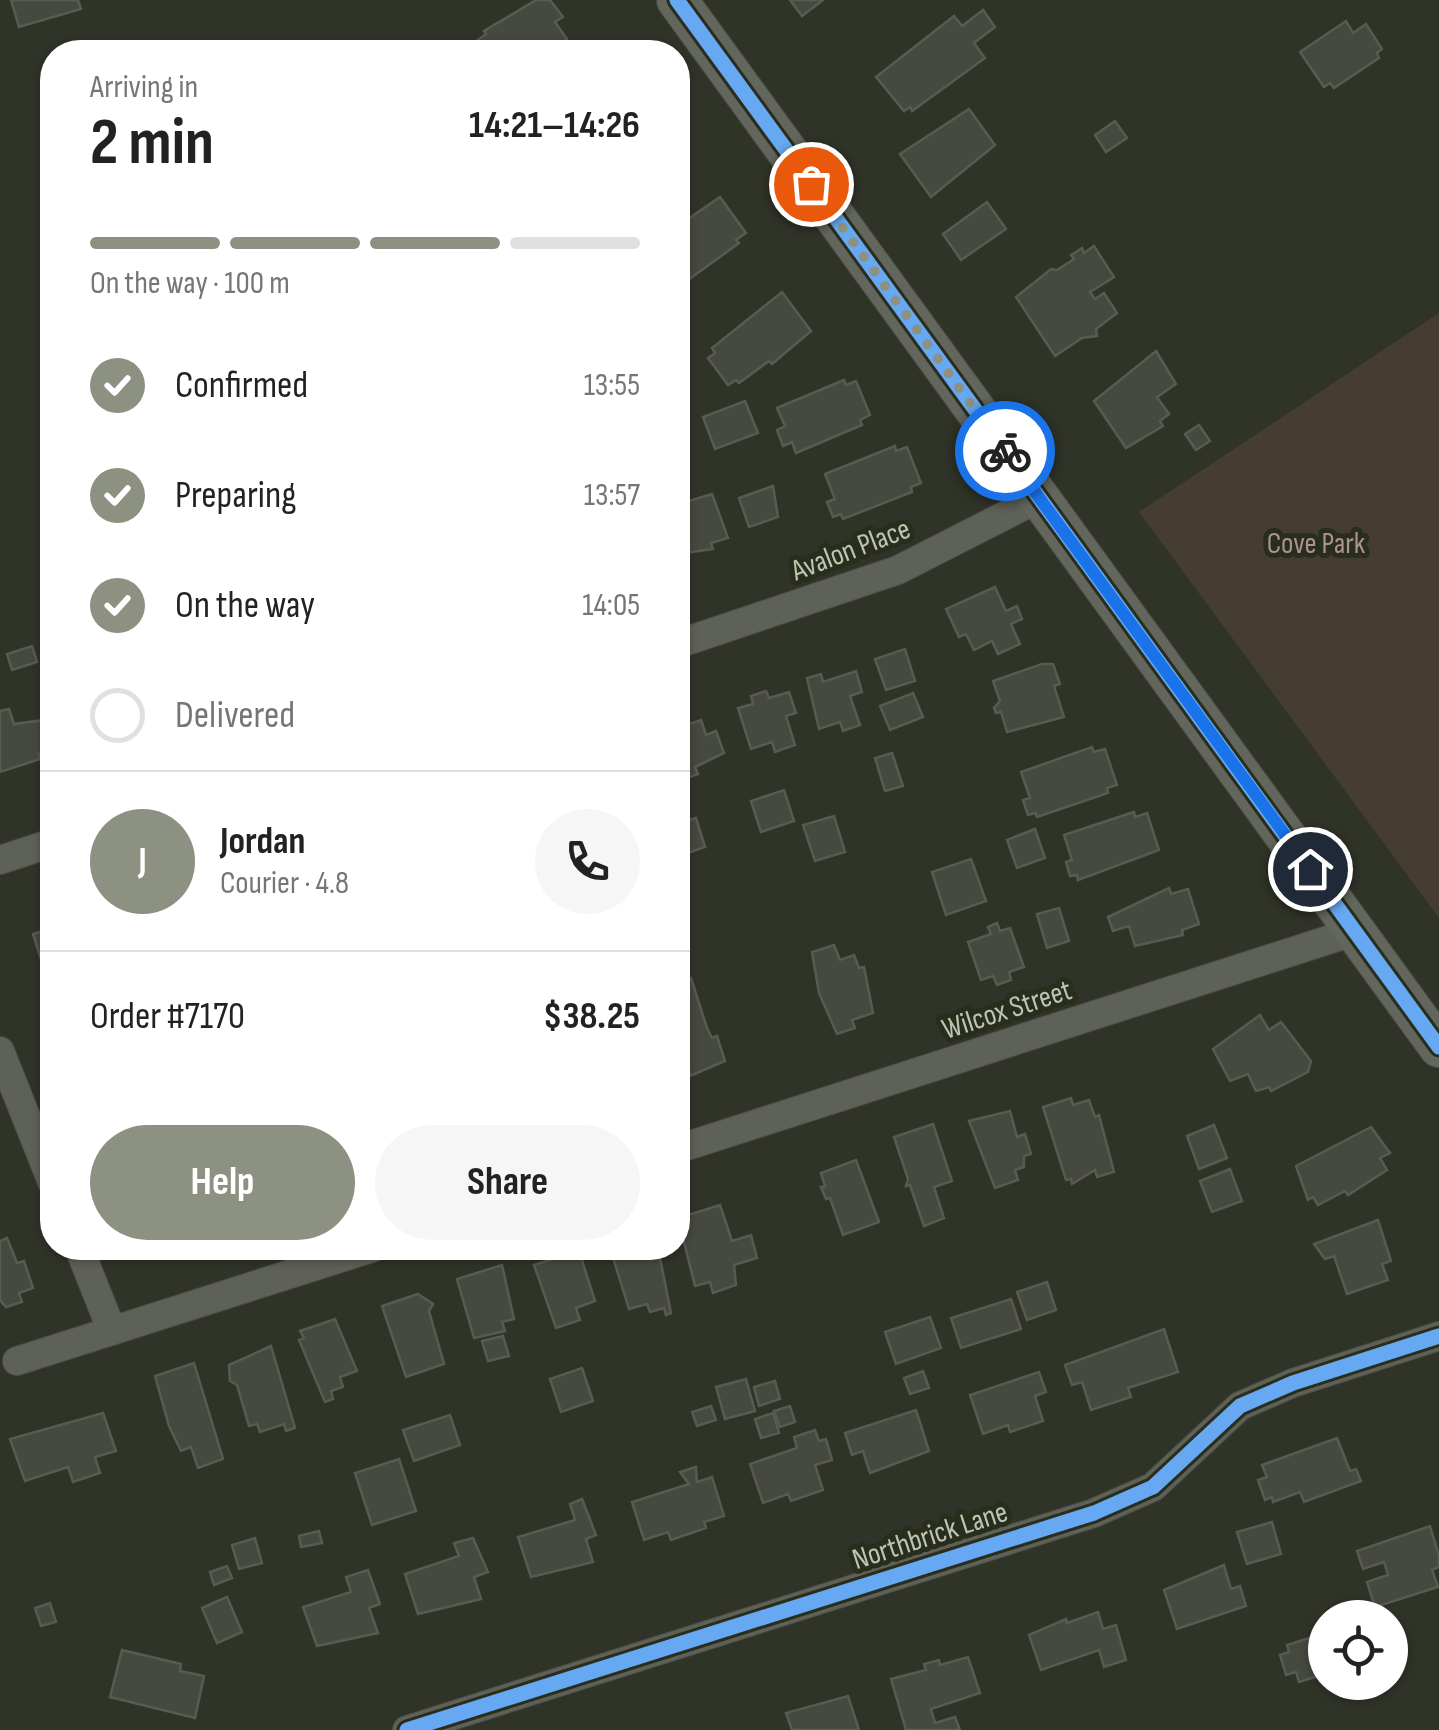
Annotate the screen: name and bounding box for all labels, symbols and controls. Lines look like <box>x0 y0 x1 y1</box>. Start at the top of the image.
text: Arriving in <box>90 68 198 107</box>
text: 14:21–14:26 <box>469 103 640 148</box>
text: 2 min <box>90 105 214 183</box>
pin <box>769 142 854 227</box>
icon: bag <box>784 157 839 212</box>
text: On the way · 100 m <box>90 264 290 303</box>
icon: check <box>90 358 145 413</box>
text: Confirmed <box>175 363 308 408</box>
text: 13:55 <box>584 366 640 405</box>
courier <box>955 401 1055 501</box>
icon: bike <box>978 424 1033 479</box>
icon: check <box>90 468 145 523</box>
text: Preparing <box>175 473 296 518</box>
text: 13:57 <box>584 476 640 515</box>
street label: Avalon Place <box>785 511 916 589</box>
park label: Cove Park <box>1267 526 1366 562</box>
icon: check <box>90 578 145 633</box>
text: On the way <box>175 583 315 628</box>
text: 14:05 <box>582 586 640 625</box>
text: Delivered <box>175 693 295 738</box>
button: phone <box>535 809 640 914</box>
text: Jordan <box>220 819 305 864</box>
pin <box>1268 827 1353 912</box>
text: J <box>138 839 147 884</box>
icon: home <box>1283 842 1338 897</box>
text: Courier · 4.8 <box>220 864 349 903</box>
street label: Wilcox Street <box>938 972 1076 1048</box>
text: Order #7170 <box>90 994 245 1039</box>
text: $38.25 <box>543 994 640 1039</box>
button: Help <box>90 1125 355 1240</box>
button: Share <box>375 1125 640 1240</box>
street label: Northbrick Lane <box>848 1494 1012 1578</box>
map controls <box>1308 1600 1408 1700</box>
button: locate <box>1308 1600 1408 1700</box>

